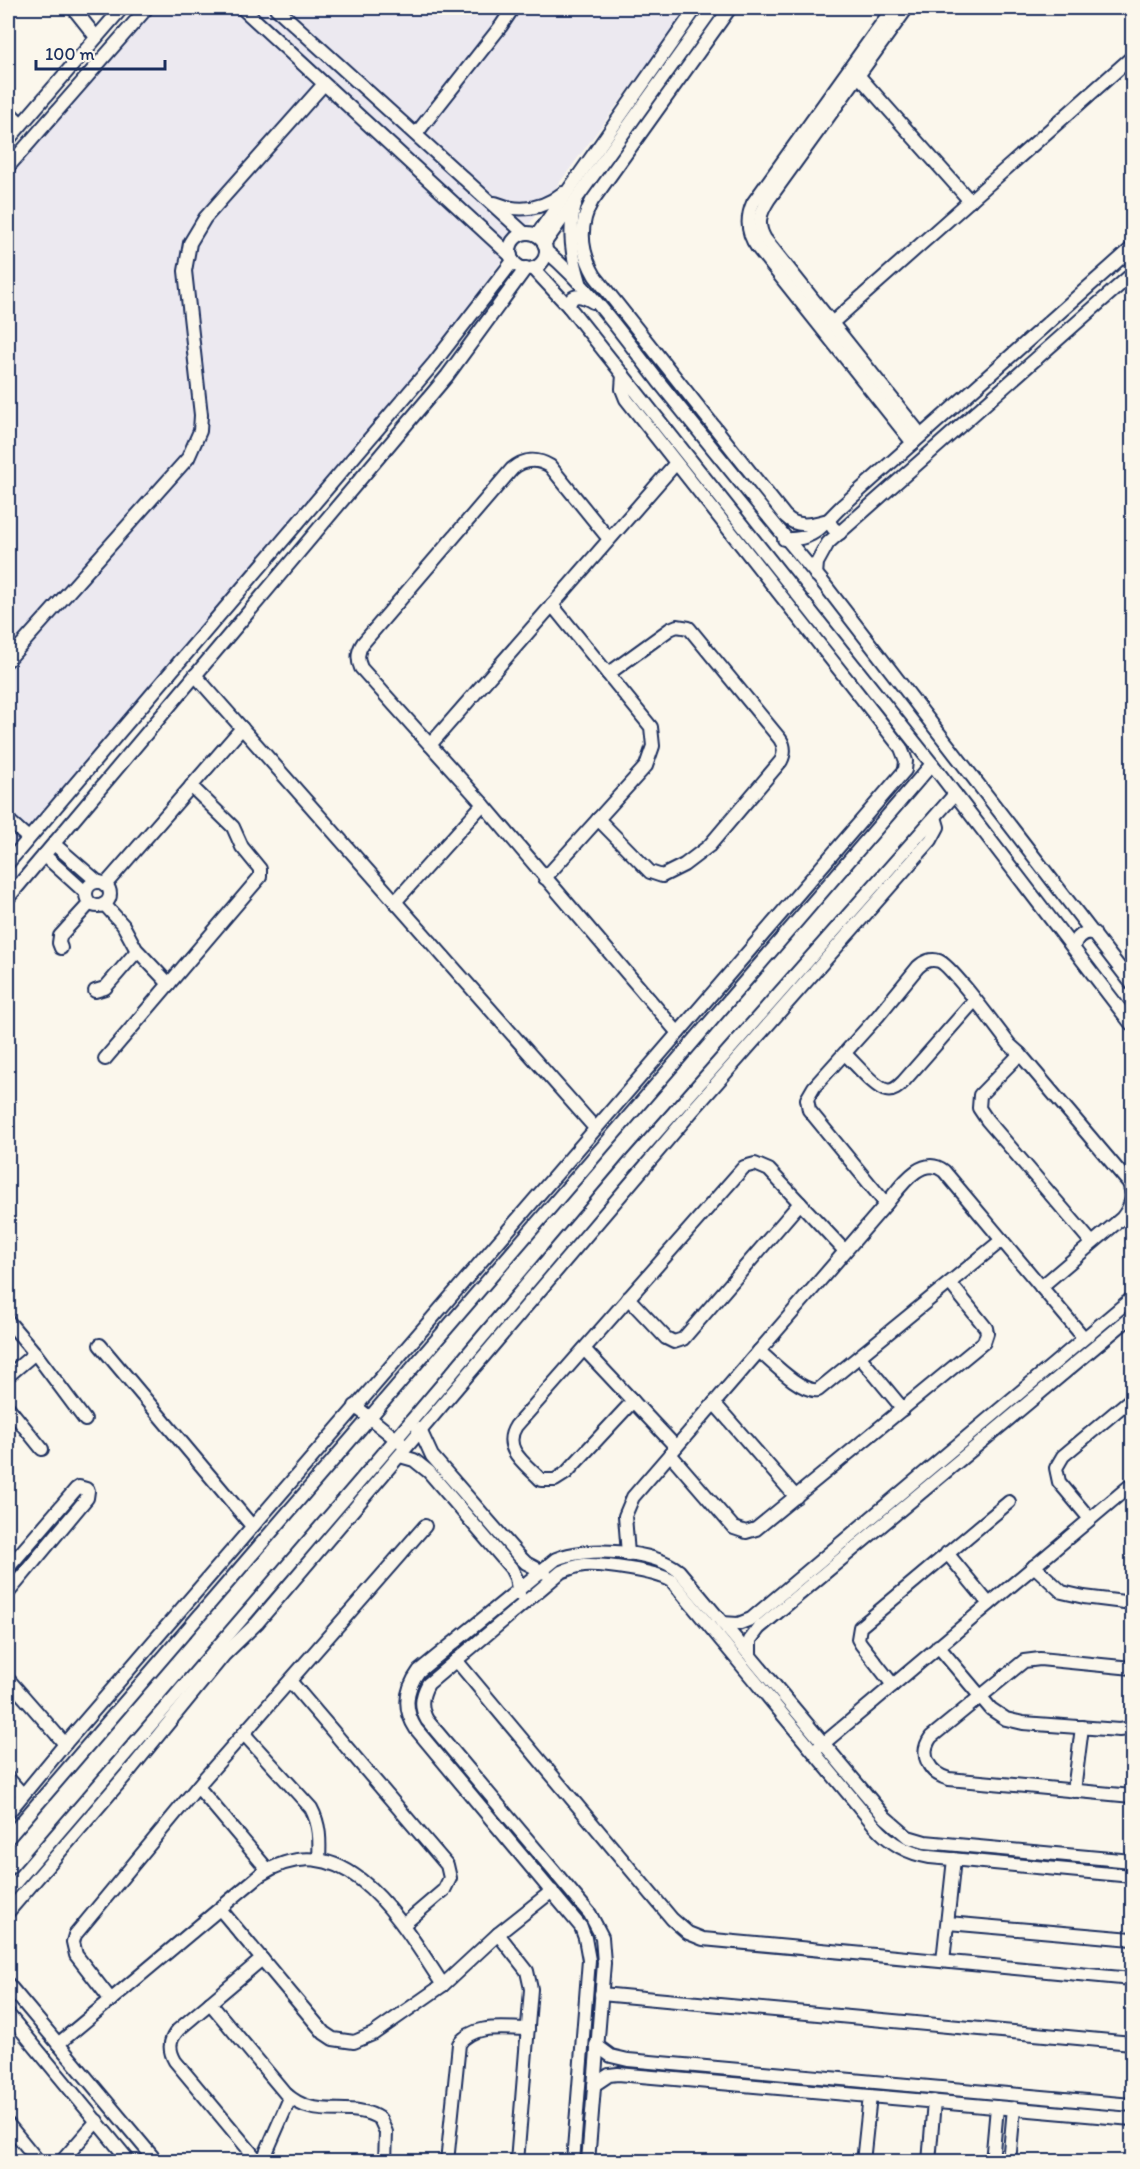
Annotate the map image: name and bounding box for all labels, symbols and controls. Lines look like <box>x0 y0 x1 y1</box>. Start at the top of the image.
scale bar <box>36 33 165 71</box>
text: 100 m <box>45 43 95 65</box>

